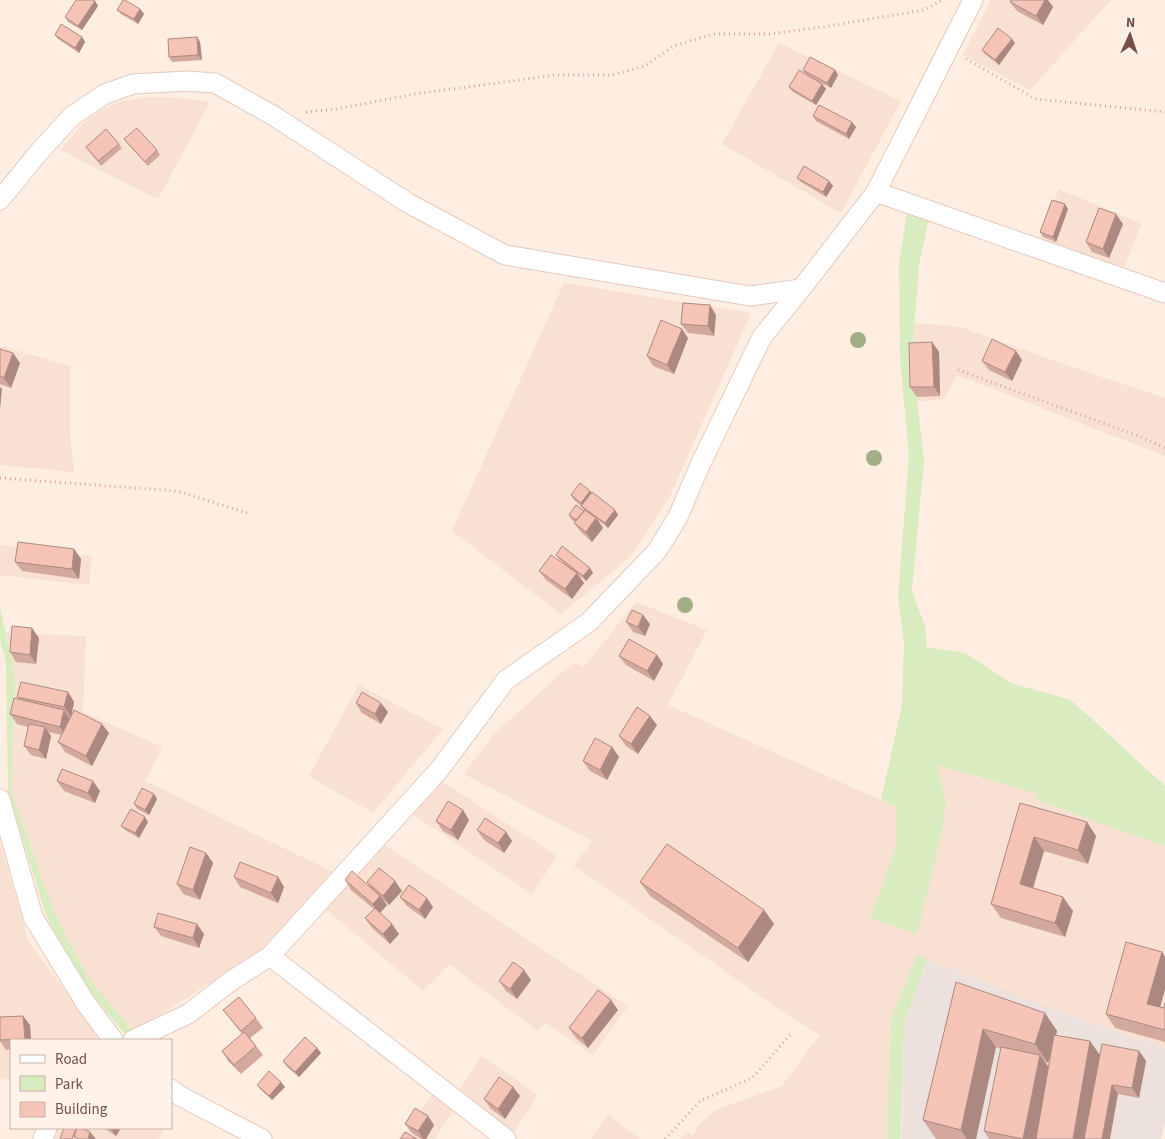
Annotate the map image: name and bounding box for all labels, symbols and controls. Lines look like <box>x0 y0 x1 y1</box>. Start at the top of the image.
north arrow <box>1105 10 1155 60</box>
text: N <box>1125 13 1136 33</box>
legend <box>10 1039 172 1129</box>
text: Road <box>55 1049 87 1070</box>
text: Park <box>55 1074 84 1095</box>
text: Building <box>55 1099 108 1120</box>

